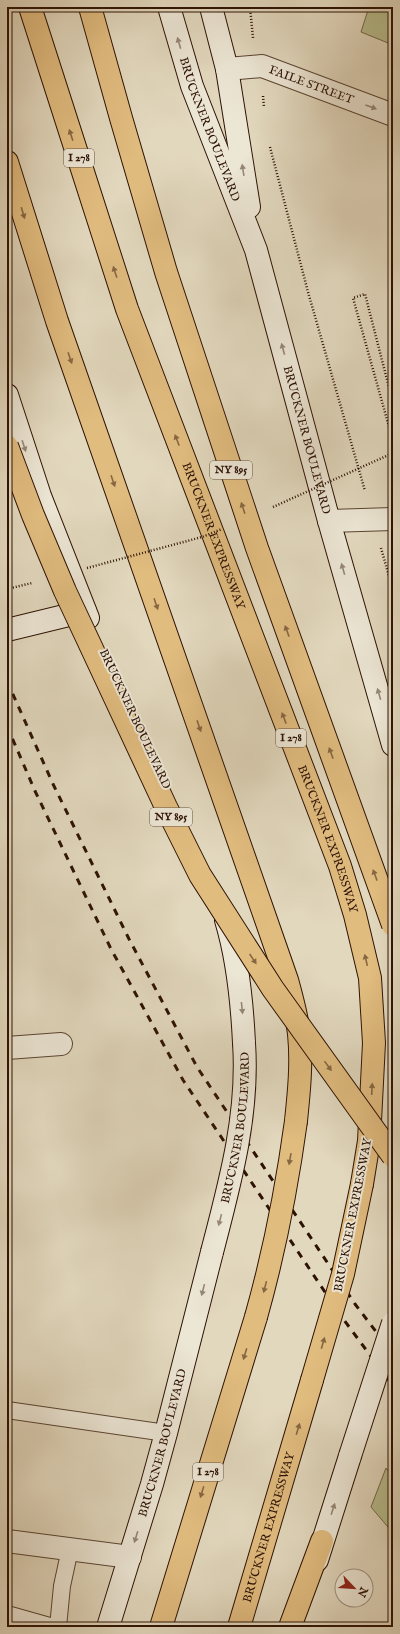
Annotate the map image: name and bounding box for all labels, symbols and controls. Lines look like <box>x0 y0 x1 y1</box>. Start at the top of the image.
one-way arrow <box>176 36 182 48</box>
street label: BRUCKNER BOULEVARD <box>176 55 244 204</box>
street label: FAILE STREET <box>267 62 356 107</box>
one-way arrow <box>365 104 377 110</box>
one-way arrow <box>68 128 74 140</box>
road number: I 278 <box>64 149 94 167</box>
one-way arrow <box>240 164 246 176</box>
one-way arrow <box>20 207 26 219</box>
one-way arrow <box>112 265 118 277</box>
one-way arrow <box>279 343 285 356</box>
one-way arrow <box>67 353 73 365</box>
street label: BRUCKNER BOULEVARD <box>280 364 334 516</box>
one-way arrow <box>174 433 180 445</box>
one-way arrow <box>21 440 27 452</box>
street label: BRUCKNER EXPRESSWAY <box>179 460 249 612</box>
road number: NY 895 <box>210 461 252 479</box>
one-way arrow <box>110 475 116 487</box>
one-way arrow <box>240 502 246 514</box>
one-way arrow <box>340 563 346 575</box>
one-way arrow <box>153 598 159 610</box>
one-way arrow <box>283 624 289 636</box>
street label: BRUCKNER BOULEVARD <box>96 647 174 792</box>
one-way arrow <box>375 688 381 701</box>
one-way arrow <box>280 711 286 723</box>
one-way arrow <box>196 721 202 733</box>
road number: I 278 <box>276 729 306 747</box>
one-way arrow <box>327 747 333 759</box>
street label: BRUCKNER EXPRESSWAY <box>295 763 362 915</box>
road number: NY 895 <box>150 808 192 826</box>
one-way arrow <box>372 869 378 881</box>
one-way arrow <box>250 954 257 965</box>
one-way arrow <box>362 954 368 966</box>
one-way arrow <box>239 1002 245 1014</box>
street label: BRUCKNER BOULEVARD <box>217 1051 252 1205</box>
one-way arrow <box>324 1060 332 1071</box>
one-way arrow <box>368 1083 375 1095</box>
street label: BRUCKNER EXPRESSWAY <box>331 1136 375 1293</box>
one-way arrow <box>287 1153 293 1165</box>
one-way arrow <box>217 1214 223 1226</box>
one-way arrow <box>261 1280 267 1293</box>
one-way arrow <box>199 1283 205 1296</box>
one-way arrow <box>320 1336 326 1348</box>
one-way arrow <box>242 1348 248 1360</box>
street label: BRUCKNER BOULEVARD <box>135 1367 190 1519</box>
one-way arrow <box>295 1422 301 1434</box>
street label: BRUCKNER EXPRESSWAY <box>239 1450 298 1604</box>
road number: I 278 <box>193 1463 223 1481</box>
one-way arrow <box>199 1486 205 1498</box>
one-way arrow <box>330 1502 336 1514</box>
one-way arrow <box>133 1531 139 1543</box>
north arrow <box>334 1568 374 1608</box>
text: N <box>354 1584 371 1600</box>

